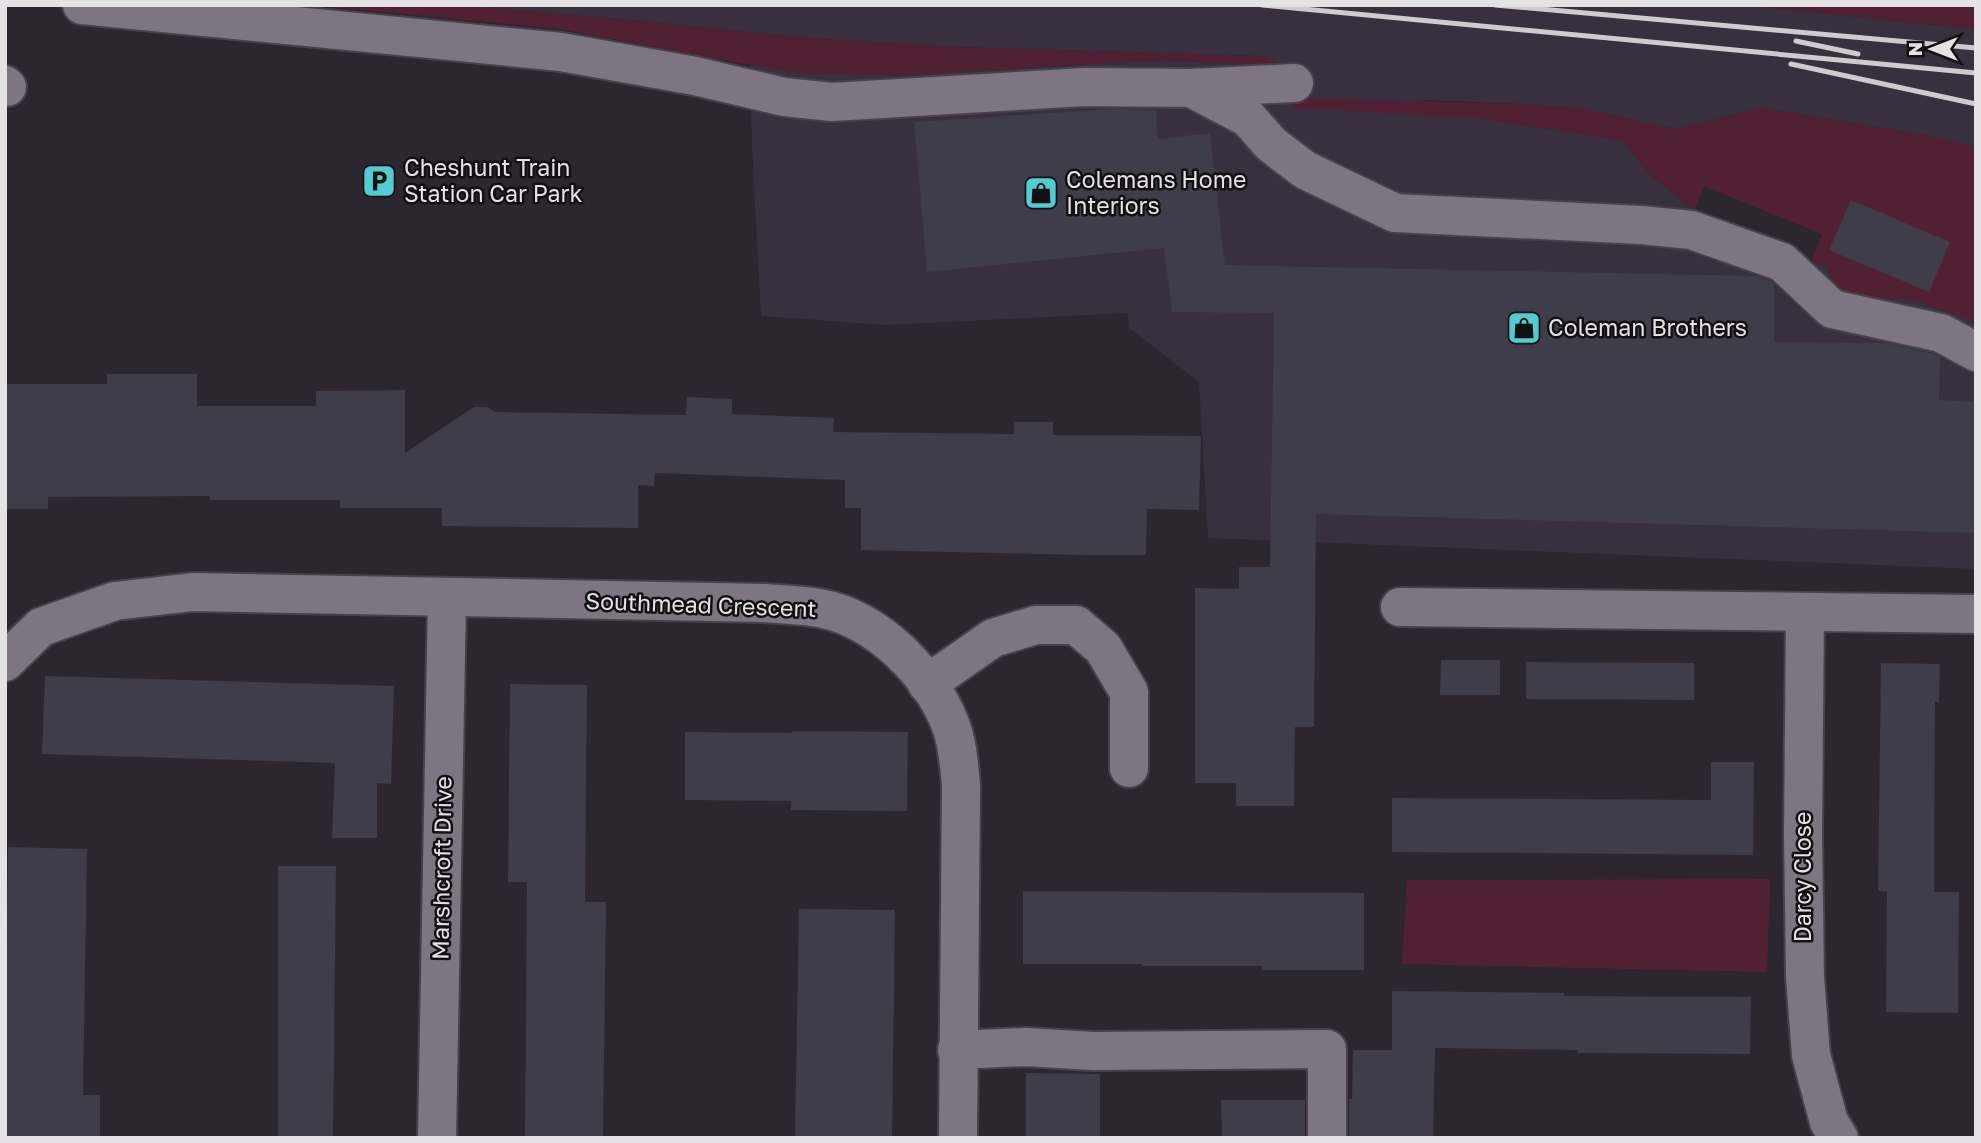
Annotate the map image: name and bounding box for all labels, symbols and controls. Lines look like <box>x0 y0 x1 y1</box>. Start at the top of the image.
north arrow <box>1897 14 1967 84</box>
text: N <box>1903 42 1926 56</box>
place label: Cheshunt Train Station Car Park <box>404 153 582 207</box>
parking icon: Cheshunt Train Station Car Park <box>360 162 398 200</box>
place label: Colemans Home Interiors <box>1066 165 1246 219</box>
shop icon: Colemans Home Interiors <box>1022 174 1060 212</box>
shop icon: Coleman Brothers <box>1505 309 1543 347</box>
place label: Coleman Brothers <box>1548 313 1747 341</box>
street label: Southmead Crescent <box>585 586 817 622</box>
street label: Marshcroft Drive <box>425 776 457 960</box>
street label: Darcy Close <box>1788 812 1816 942</box>

